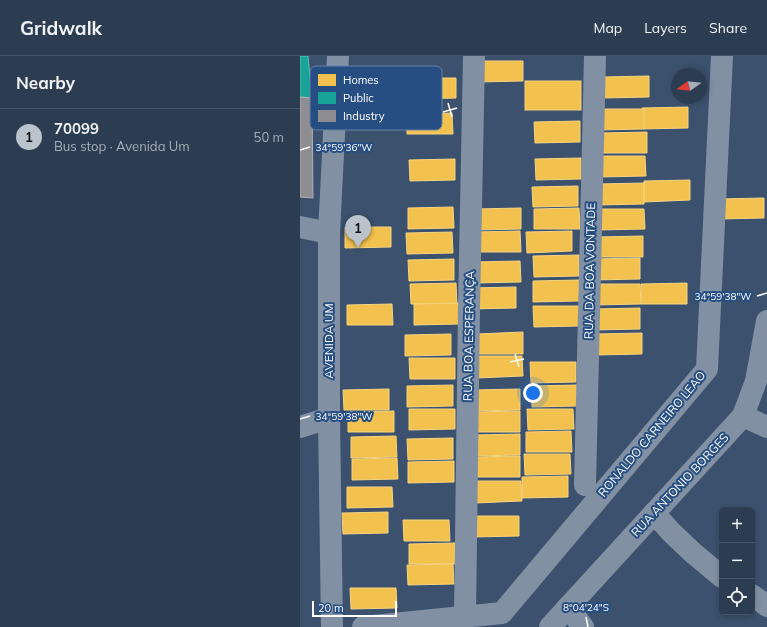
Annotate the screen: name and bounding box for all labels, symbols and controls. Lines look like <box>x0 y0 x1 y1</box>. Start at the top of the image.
text: Gridwalk <box>20 16 102 40</box>
text: Map <box>593 19 622 37</box>
text: Layers <box>644 19 687 37</box>
text: Share <box>709 19 747 37</box>
legend <box>310 66 442 130</box>
north arrow <box>671 68 707 104</box>
text: Nearby <box>16 72 75 93</box>
text: Homes <box>343 73 379 87</box>
text: Public <box>343 91 374 105</box>
text: Industry <box>343 109 385 123</box>
text: 70099 <box>54 119 99 138</box>
text: 1 <box>25 129 33 145</box>
text: 50 m <box>254 129 284 145</box>
text: Bus stop · Avenida Um <box>54 138 190 154</box>
text: 34°59'36"W <box>316 141 372 154</box>
street label: RUA DA BOA VONTADE <box>581 203 598 339</box>
pin: 1 <box>345 215 371 248</box>
street label: RUA BOA ESPERANÇA <box>460 271 477 401</box>
text: 34°59'38"W <box>695 290 751 303</box>
street label: AVENIDA UM <box>321 303 336 379</box>
street label: RONALDO CARNEIRO LEAO <box>595 368 709 500</box>
your location <box>523 383 543 403</box>
text: 34°59'38"W <box>316 410 372 423</box>
street label: RUA ANTONIO BORGES <box>628 430 732 540</box>
map controls <box>719 507 755 615</box>
button: + <box>719 507 755 543</box>
button: − <box>719 543 755 579</box>
button: locate <box>719 579 755 615</box>
scale bar <box>312 599 397 618</box>
text: 20 m <box>318 601 344 615</box>
text: 8°04'24"S <box>563 601 609 614</box>

